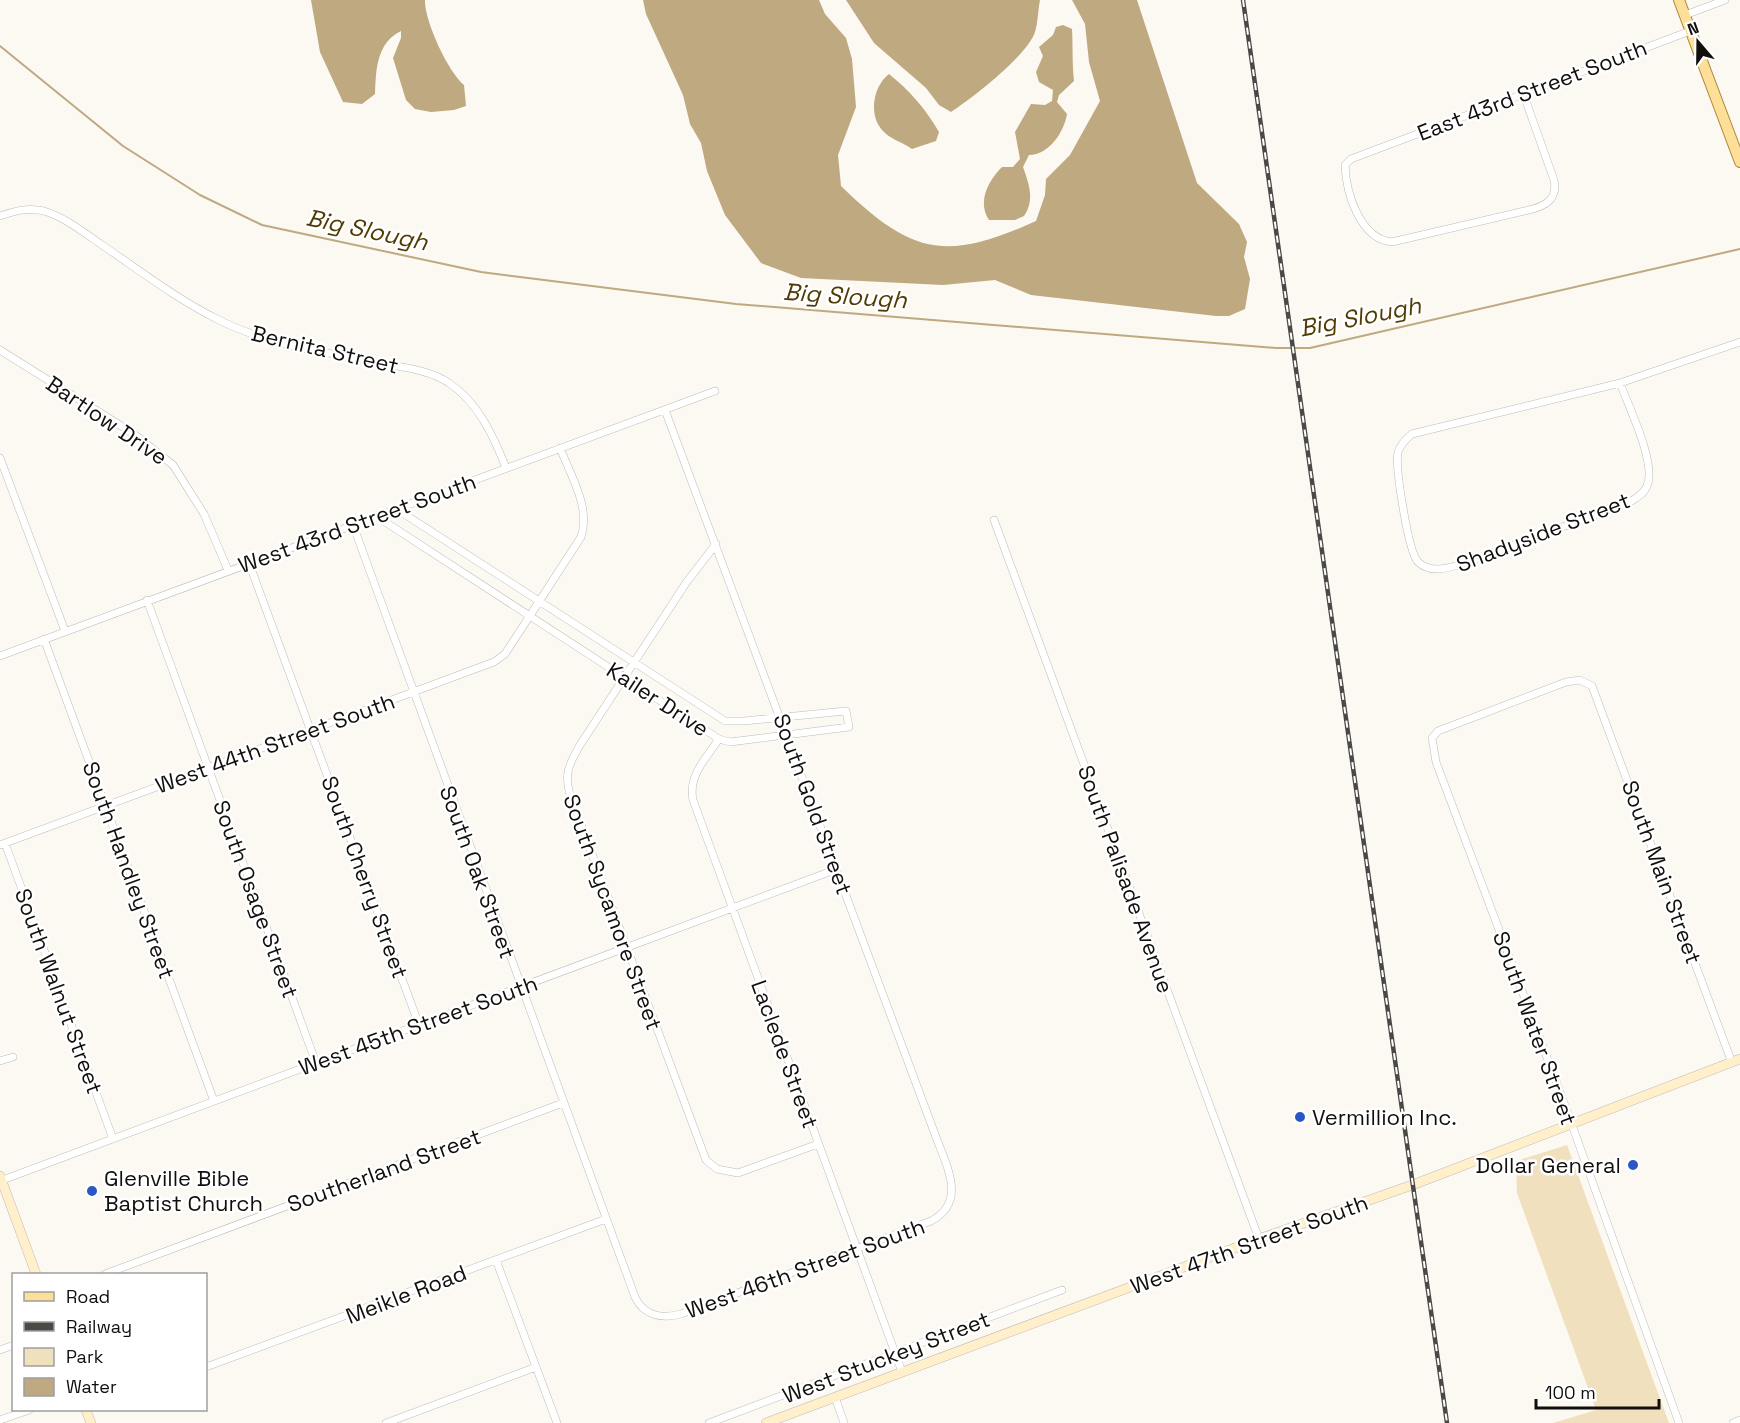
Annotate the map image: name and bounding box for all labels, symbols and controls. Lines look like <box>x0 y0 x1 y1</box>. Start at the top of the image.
north arrow <box>1668 12 1728 72</box>
text: N <box>1684 17 1702 40</box>
street label: East 43rd Street South <box>1413 33 1651 147</box>
water label: Big Slough <box>303 202 432 258</box>
water label: Big Slough <box>782 276 909 315</box>
water label: Big Slough <box>1296 289 1425 344</box>
street label: Bernita Street <box>249 318 401 380</box>
street label: Bartlow Drive <box>41 369 173 471</box>
street label: West 43rd Street South <box>234 467 480 579</box>
street label: Shadyside Street <box>1452 486 1634 578</box>
street label: Kailer Drive <box>602 656 714 742</box>
street label: West 44th Street South <box>151 687 399 799</box>
street label: South Gold Street <box>767 710 859 898</box>
street label: South Handley Street <box>77 757 181 983</box>
street label: South Palisade Avenue <box>1072 761 1180 997</box>
street label: South Cherry Street <box>315 772 415 982</box>
street label: South Main Street <box>1616 776 1708 968</box>
street label: South Oak Street <box>434 782 522 962</box>
street label: South Sycamore Street <box>557 790 669 1034</box>
street label: South Osage Street <box>207 796 305 1002</box>
street label: South Walnut Street <box>9 884 109 1098</box>
street label: South Water Street <box>1487 927 1583 1129</box>
street label: West 45th Street South <box>295 969 541 1081</box>
street label: Laclede Street <box>745 976 825 1132</box>
place label: Vermillion Inc. <box>1312 1103 1457 1131</box>
marker: Vermillion Inc. <box>1293 1110 1307 1124</box>
street label: Southerland Street <box>283 1122 485 1218</box>
place label: Dollar General <box>1475 1151 1621 1179</box>
marker: Dollar General <box>1626 1158 1640 1172</box>
place label: Glenville Bible Baptist Church <box>104 1164 263 1217</box>
marker: Glenville Bible Baptist Church <box>85 1184 99 1198</box>
street label: West 47th Street South <box>1126 1188 1372 1300</box>
street label: West 46th Street South <box>682 1212 928 1324</box>
street label: Meikle Road <box>342 1258 470 1330</box>
legend <box>12 1273 207 1411</box>
text: Road <box>66 1285 110 1308</box>
street label: West Stuckey Street <box>778 1305 994 1409</box>
text: Railway <box>66 1315 132 1338</box>
text: Park <box>66 1345 104 1368</box>
scale bar <box>1536 1372 1659 1410</box>
text: Water <box>66 1375 117 1398</box>
text: 100 m <box>1545 1381 1596 1404</box>

